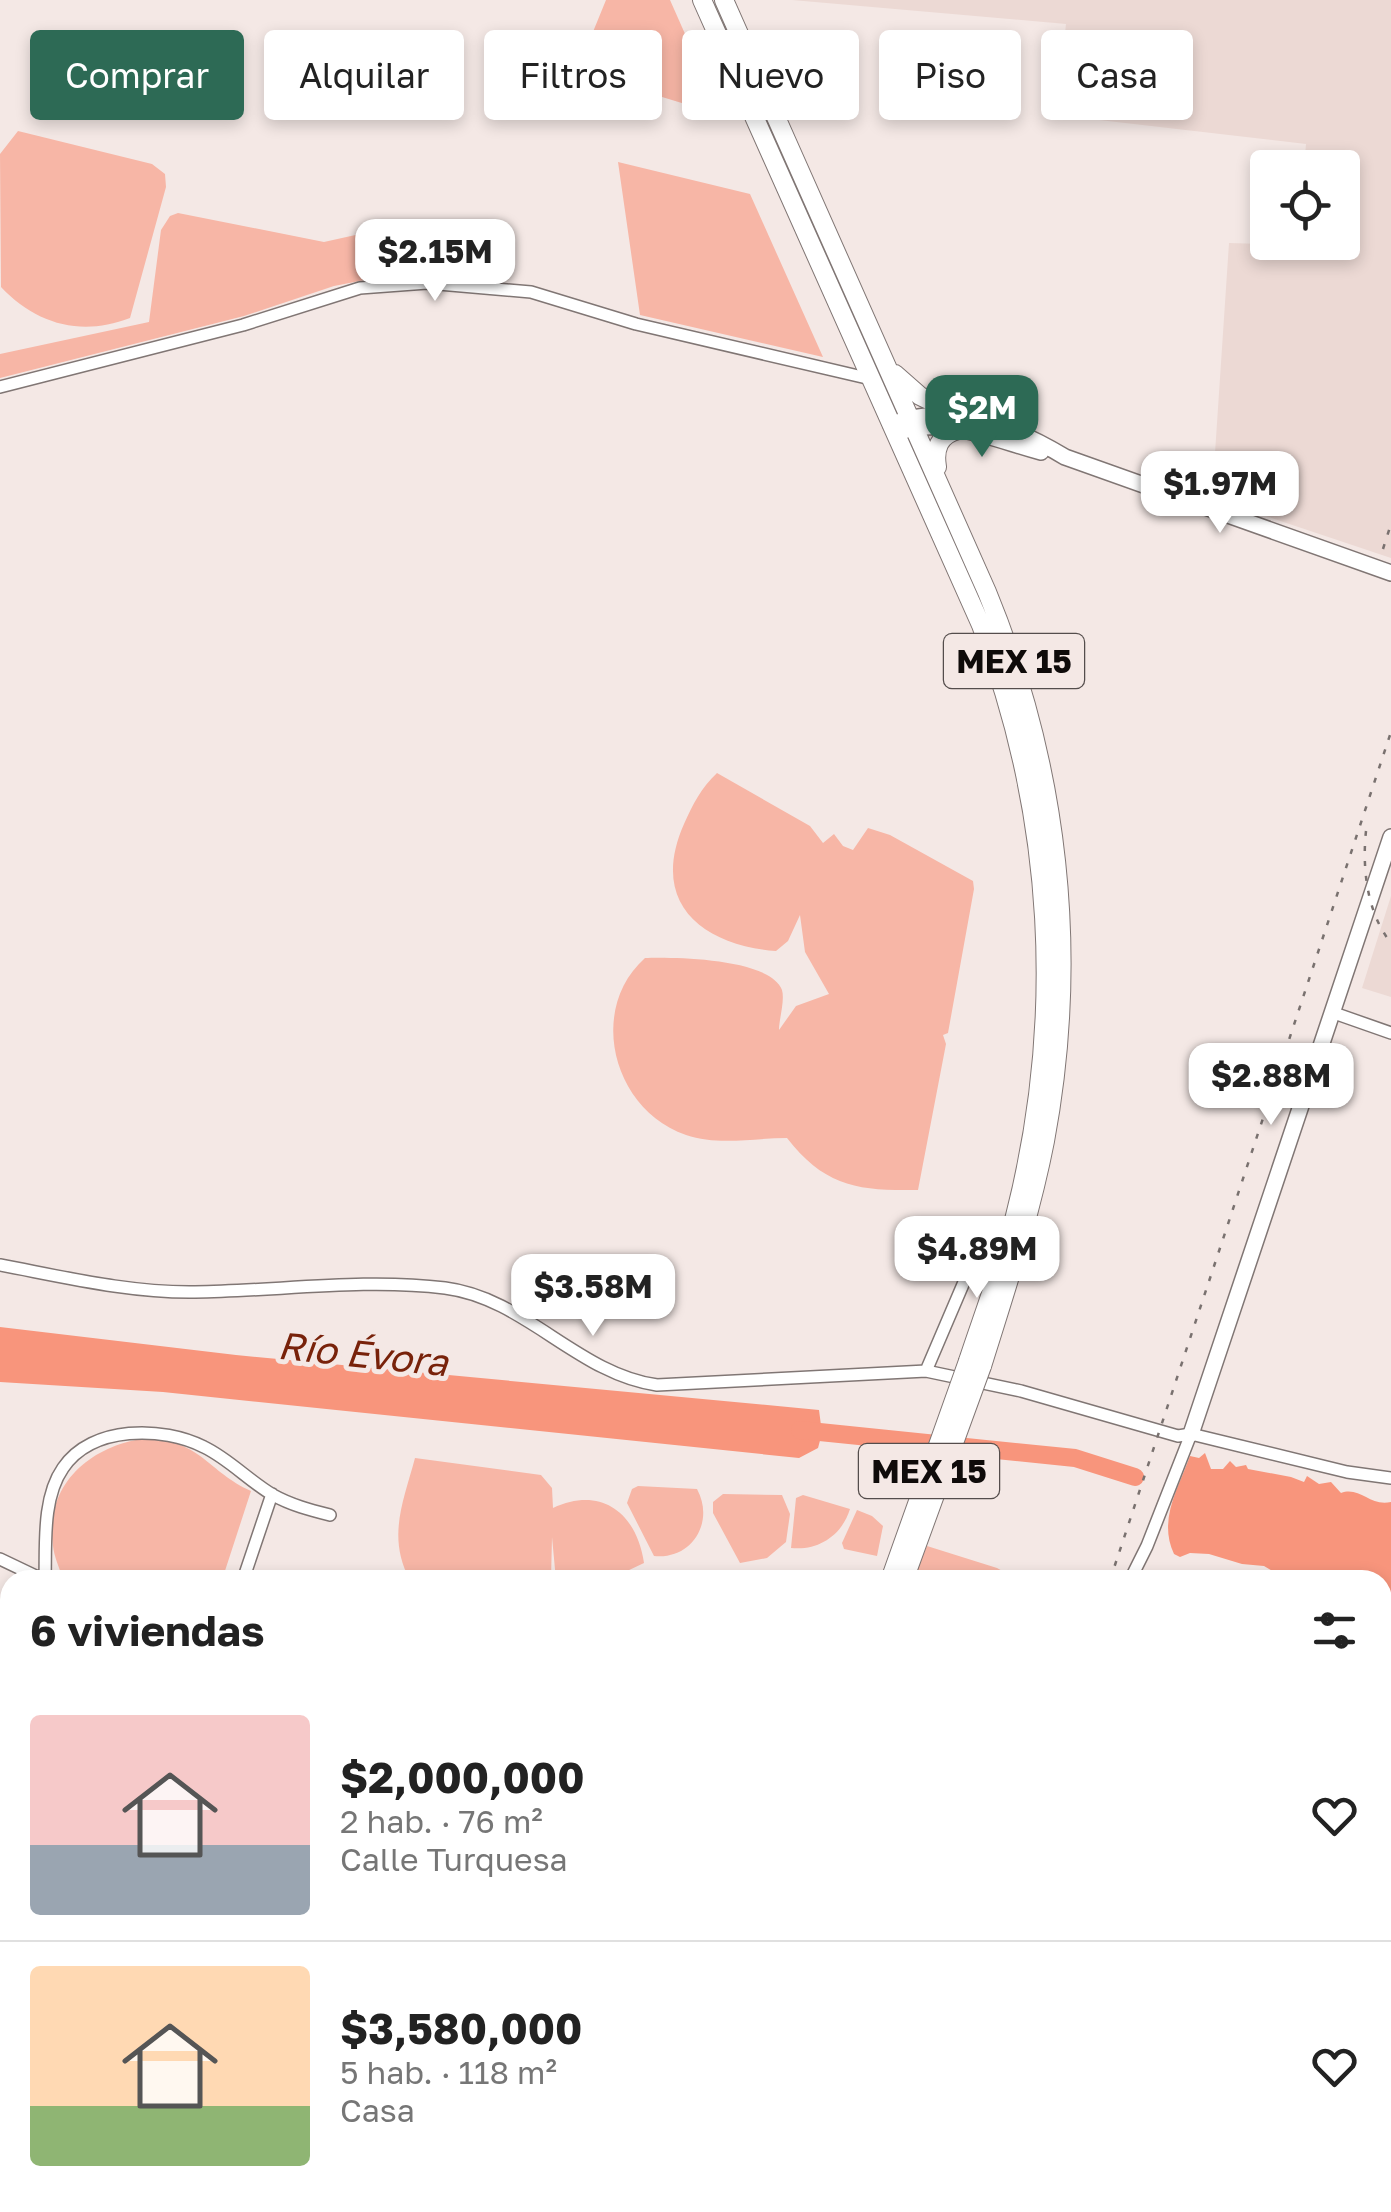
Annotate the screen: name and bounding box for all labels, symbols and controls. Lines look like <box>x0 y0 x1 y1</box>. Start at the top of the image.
chip: Comprar <box>30 30 244 120</box>
chip: Alquilar <box>264 30 464 120</box>
chip: Filtros <box>484 30 662 120</box>
chip: Nuevo <box>682 30 859 120</box>
chip: Piso <box>879 30 1021 120</box>
chip: Casa <box>1041 30 1193 120</box>
map controls <box>1250 150 1360 260</box>
button: locate <box>1250 150 1360 260</box>
pin: $2.15M <box>354 219 516 304</box>
text: $2.15M <box>377 232 493 270</box>
pin: $2M <box>934 375 1030 460</box>
text: $2M <box>947 388 1017 426</box>
pin: $1.97M <box>1139 451 1301 536</box>
text: $1.97M <box>1163 464 1277 502</box>
road number: MEX 15 <box>944 634 1084 688</box>
pin: $2.88M <box>1190 1043 1352 1128</box>
text: $2.88M <box>1211 1056 1331 1094</box>
pin: $4.89M <box>896 1216 1058 1301</box>
text: $4.89M <box>917 1229 1037 1267</box>
pin: $3.58M <box>512 1254 674 1339</box>
text: $3.58M <box>533 1267 653 1305</box>
water label: Río Évora <box>276 1322 452 1384</box>
road number: MEX 15 <box>859 1444 999 1498</box>
icon: filters <box>1307 1603 1362 1658</box>
text: 6 viviendas <box>30 1605 265 1655</box>
text: $2,000,000 <box>340 1752 584 1802</box>
icon: home <box>110 1755 230 1875</box>
icon: heart <box>1307 1788 1362 1843</box>
text: 2 hab. · 76 m² <box>340 1802 543 1840</box>
text: Calle Turquesa <box>340 1840 568 1878</box>
text: $3,580,000 <box>340 2003 582 2053</box>
icon: home <box>110 2006 230 2126</box>
icon: heart <box>1307 2039 1362 2094</box>
text: 5 hab. · 118 m² <box>340 2053 557 2091</box>
text: Casa <box>340 2091 415 2129</box>

